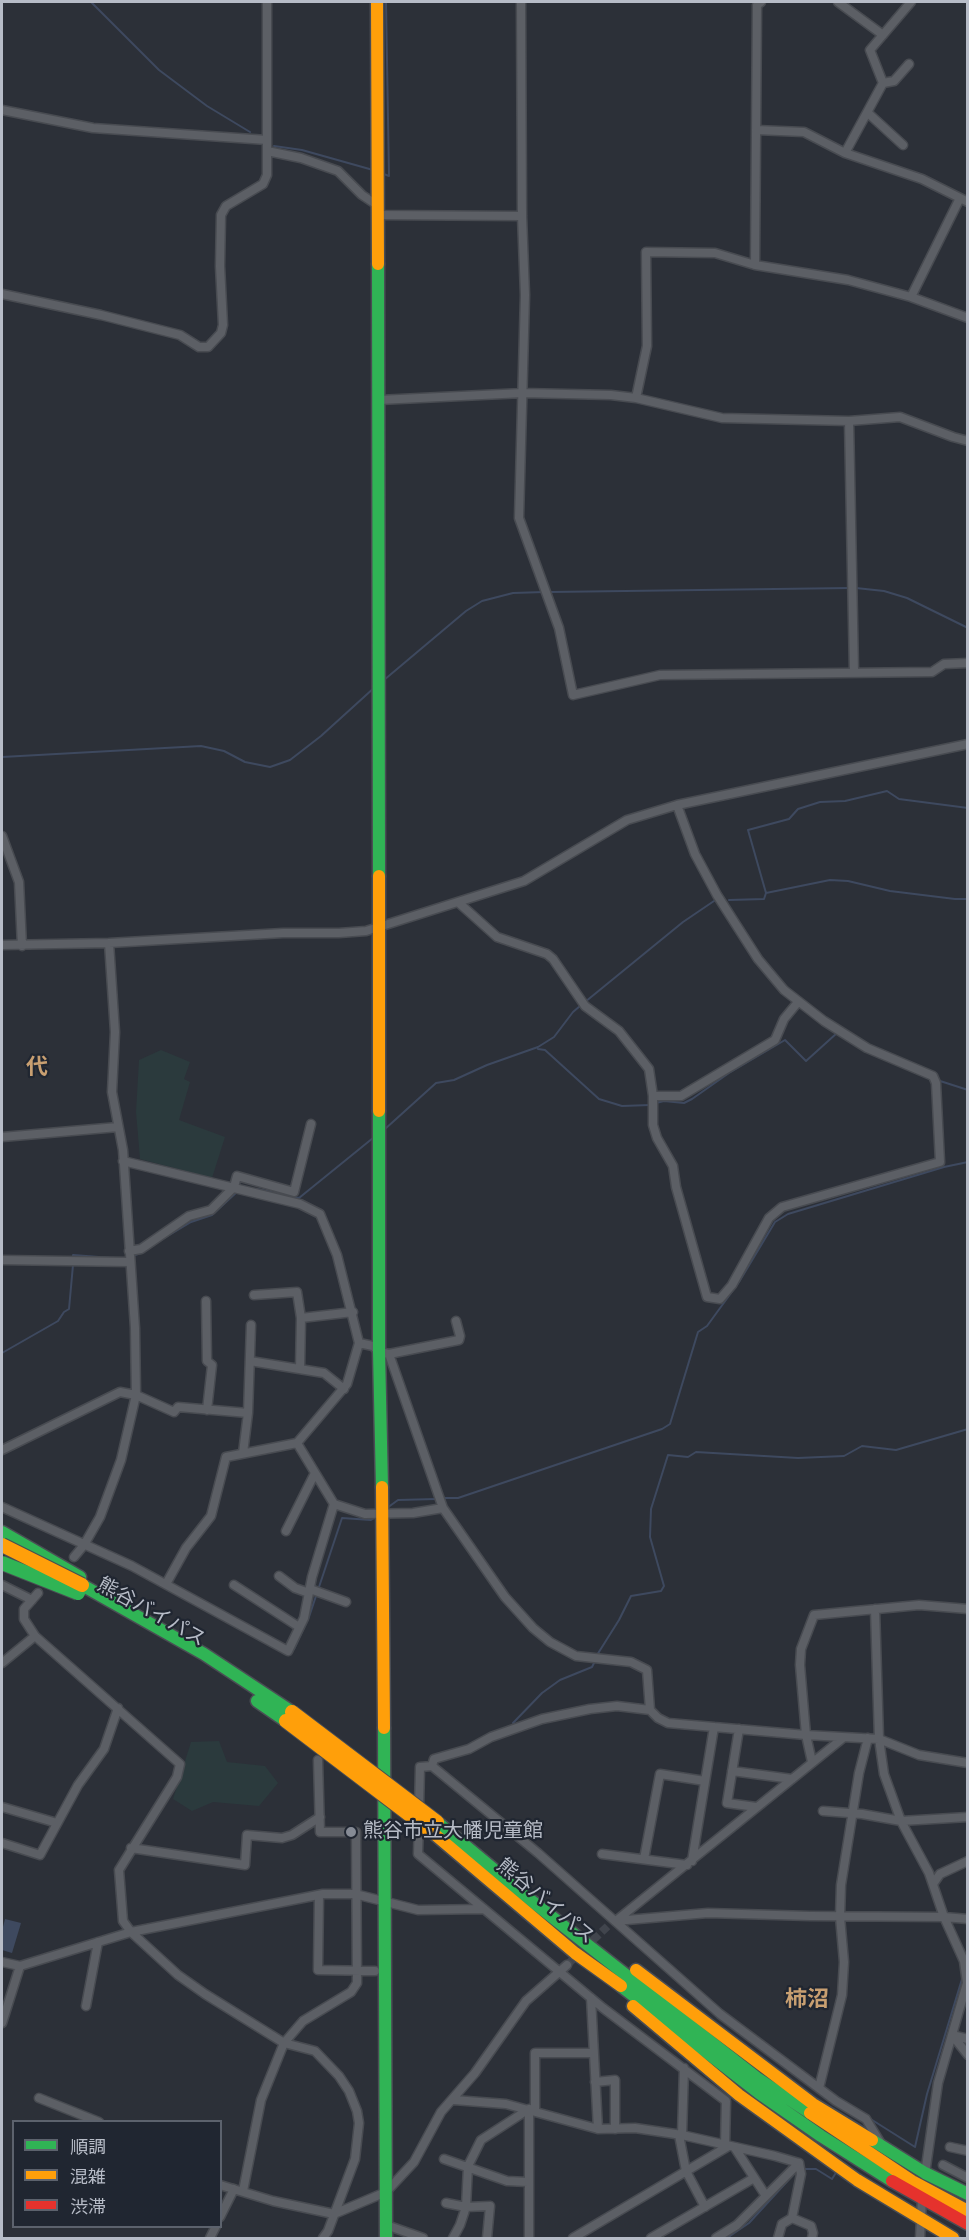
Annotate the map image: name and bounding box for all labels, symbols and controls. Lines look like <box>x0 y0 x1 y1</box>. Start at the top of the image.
district label: 代 <box>26 1055 48 1081</box>
street label: 熊谷バイパス <box>93 1573 209 1653</box>
place label: 熊谷市立大幡児童館 <box>363 1820 543 1844</box>
marker: 熊谷市立大幡児童館 <box>344 1825 358 1839</box>
street label: 熊谷バイパス <box>491 1854 599 1950</box>
district label: 柿沼 <box>785 1987 829 2013</box>
legend <box>12 2120 222 2228</box>
text: 順調 <box>70 2136 106 2157</box>
text: 混雑 <box>70 2166 106 2187</box>
text: 渋滞 <box>70 2196 106 2217</box>

